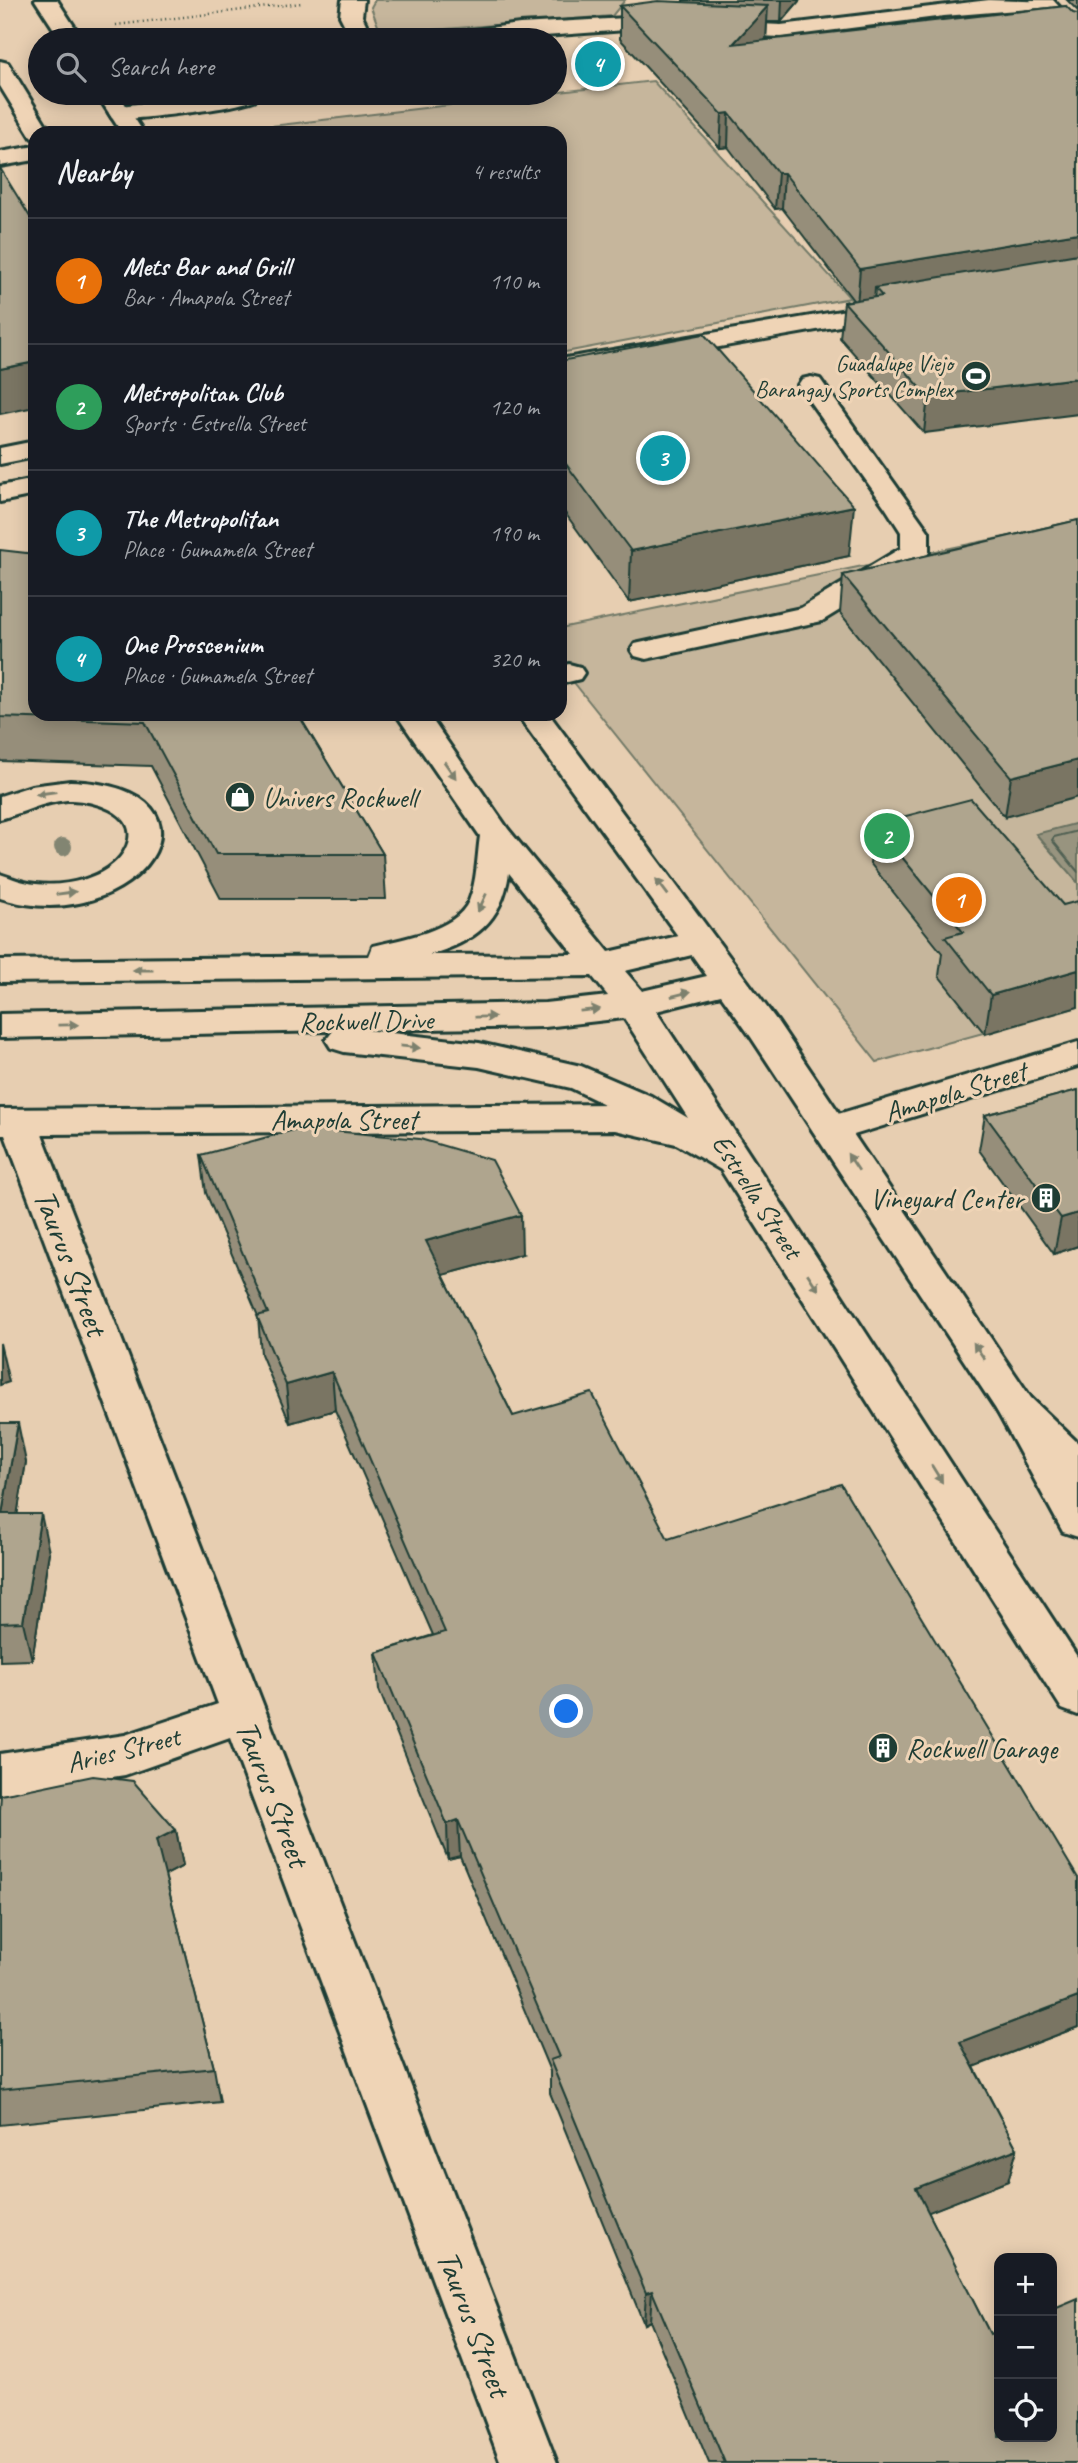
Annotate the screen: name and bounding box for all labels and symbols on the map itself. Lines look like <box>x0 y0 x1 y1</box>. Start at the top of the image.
pin: 4 <box>575 38 621 90</box>
place label: Guadalupe Viejo Barangay Sports Complex <box>755 349 956 404</box>
sports icon: Guadalupe Viejo Barangay Sports Complex <box>959 359 993 393</box>
pin: 3 <box>640 432 686 484</box>
one-way arrow <box>443 761 457 779</box>
shop icon: Univers Rockwell <box>223 780 257 814</box>
place label: Univers Rockwell <box>263 780 422 815</box>
one-way arrow <box>35 788 57 799</box>
pin: 2 <box>864 810 910 862</box>
pin: 1 <box>936 874 982 926</box>
one-way arrow <box>655 878 669 896</box>
one-way arrow <box>55 888 77 899</box>
one-way arrow <box>476 892 488 913</box>
one-way arrow <box>132 964 154 976</box>
one-way arrow <box>670 988 692 999</box>
street label: Rockwell Drive <box>298 1002 435 1039</box>
one-way arrow <box>579 1005 601 1016</box>
one-way arrow <box>474 1011 496 1023</box>
one-way arrow <box>57 1019 79 1031</box>
one-way arrow <box>399 1042 421 1053</box>
street label: Amapola Street <box>880 1052 1034 1130</box>
street label: Amapola Street <box>271 1102 421 1137</box>
street label: Estrella Street <box>705 1128 812 1267</box>
one-way arrow <box>846 1153 860 1171</box>
place label: Vineyard Center <box>870 1181 1026 1216</box>
building icon: Vineyard Center <box>1029 1181 1063 1215</box>
street label: Taurus Street <box>24 1183 119 1344</box>
one-way arrow <box>807 1273 820 1292</box>
one-way arrow <box>973 1342 986 1361</box>
one-way arrow <box>930 1464 943 1483</box>
your location <box>549 1694 583 1728</box>
street label: Taurus Street <box>226 1714 321 1875</box>
street label: Aries Street <box>63 1718 186 1780</box>
building icon: Rockwell Garage <box>866 1731 900 1765</box>
place label: Rockwell Garage <box>906 1731 1059 1766</box>
street label: Taurus Street <box>427 2244 522 2405</box>

